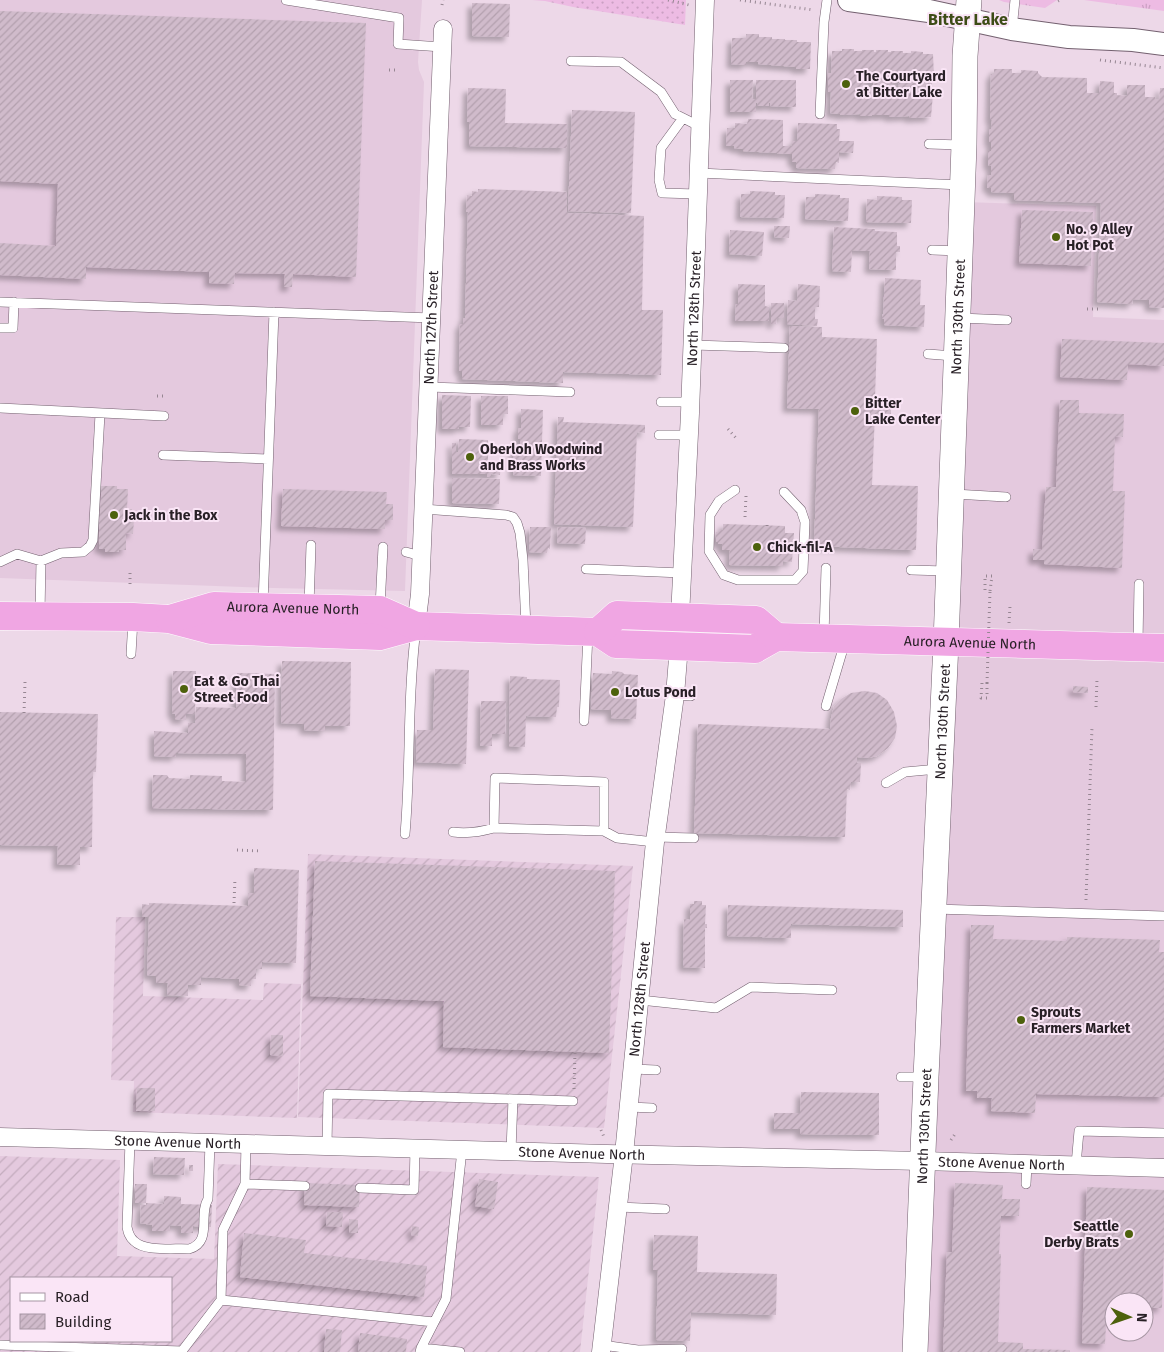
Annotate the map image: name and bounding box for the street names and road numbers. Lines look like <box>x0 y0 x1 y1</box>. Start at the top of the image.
street label: North 128th Street <box>683 249 704 367</box>
street label: North 130th Street <box>947 258 968 375</box>
street label: North 127th Street <box>420 269 442 385</box>
street label: Aurora Avenue North <box>227 598 359 618</box>
street label: Aurora Avenue North <box>904 632 1036 653</box>
street label: North 130th Street <box>931 662 954 780</box>
street label: North 128th Street <box>625 940 654 1058</box>
street label: North 130th Street <box>913 1067 935 1185</box>
street label: Stone Avenue North <box>114 1132 242 1152</box>
street label: Stone Avenue North <box>518 1143 645 1163</box>
street label: Stone Avenue North <box>938 1153 1065 1174</box>

